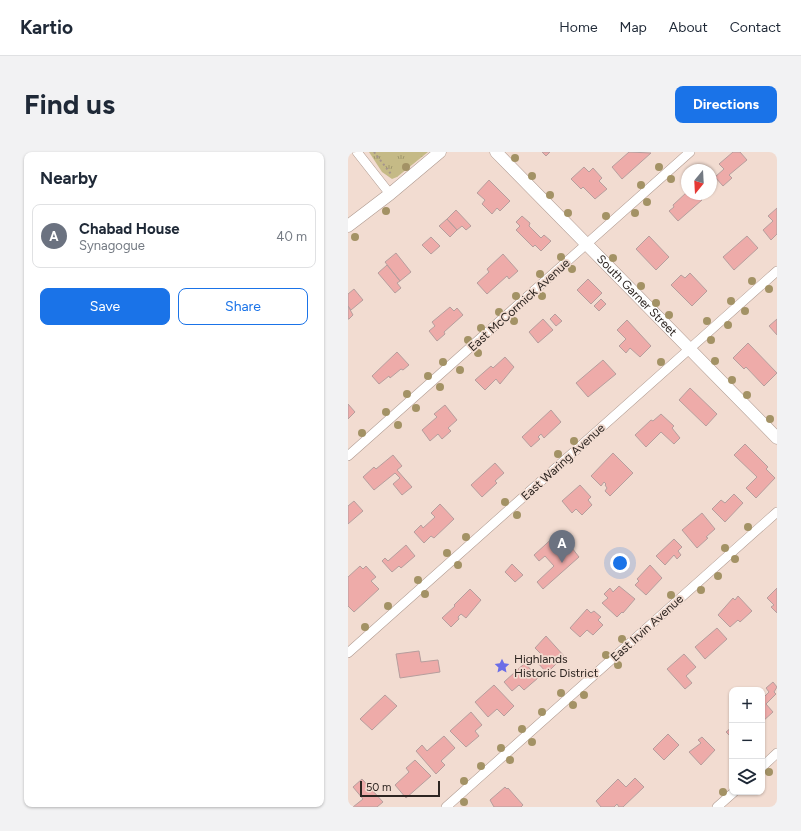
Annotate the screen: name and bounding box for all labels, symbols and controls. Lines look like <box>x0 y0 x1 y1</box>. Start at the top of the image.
text: Kartio <box>20 16 73 39</box>
text: Home <box>559 19 598 36</box>
text: Map <box>620 19 647 36</box>
text: About <box>669 19 708 36</box>
text: Contact <box>730 19 781 36</box>
button: Directions <box>675 86 777 123</box>
text: Find us <box>24 87 115 121</box>
north arrow <box>681 164 717 200</box>
text: Nearby <box>40 168 98 188</box>
text: Chabad House <box>79 220 180 238</box>
text: A <box>49 229 59 244</box>
text: 40 m <box>276 229 307 244</box>
text: Synagogue <box>79 238 145 253</box>
street label: South Garner Street <box>594 252 680 339</box>
street label: East McCormick Avenue <box>465 256 573 354</box>
button: Save <box>40 288 170 325</box>
button: Share <box>178 288 308 325</box>
street label: East Waring Avenue <box>518 421 608 503</box>
pin: A <box>549 530 575 563</box>
your location <box>610 553 630 573</box>
street label: East Irvin Avenue <box>608 591 687 664</box>
place label: Highlands Historic District <box>514 652 599 680</box>
place icon: Highlands Historic District <box>493 657 511 675</box>
map controls <box>729 687 765 795</box>
button: + <box>729 687 765 723</box>
button: − <box>729 723 765 759</box>
button: layers <box>729 759 765 795</box>
scale bar <box>360 779 440 798</box>
text: 50 m <box>366 781 391 794</box>

